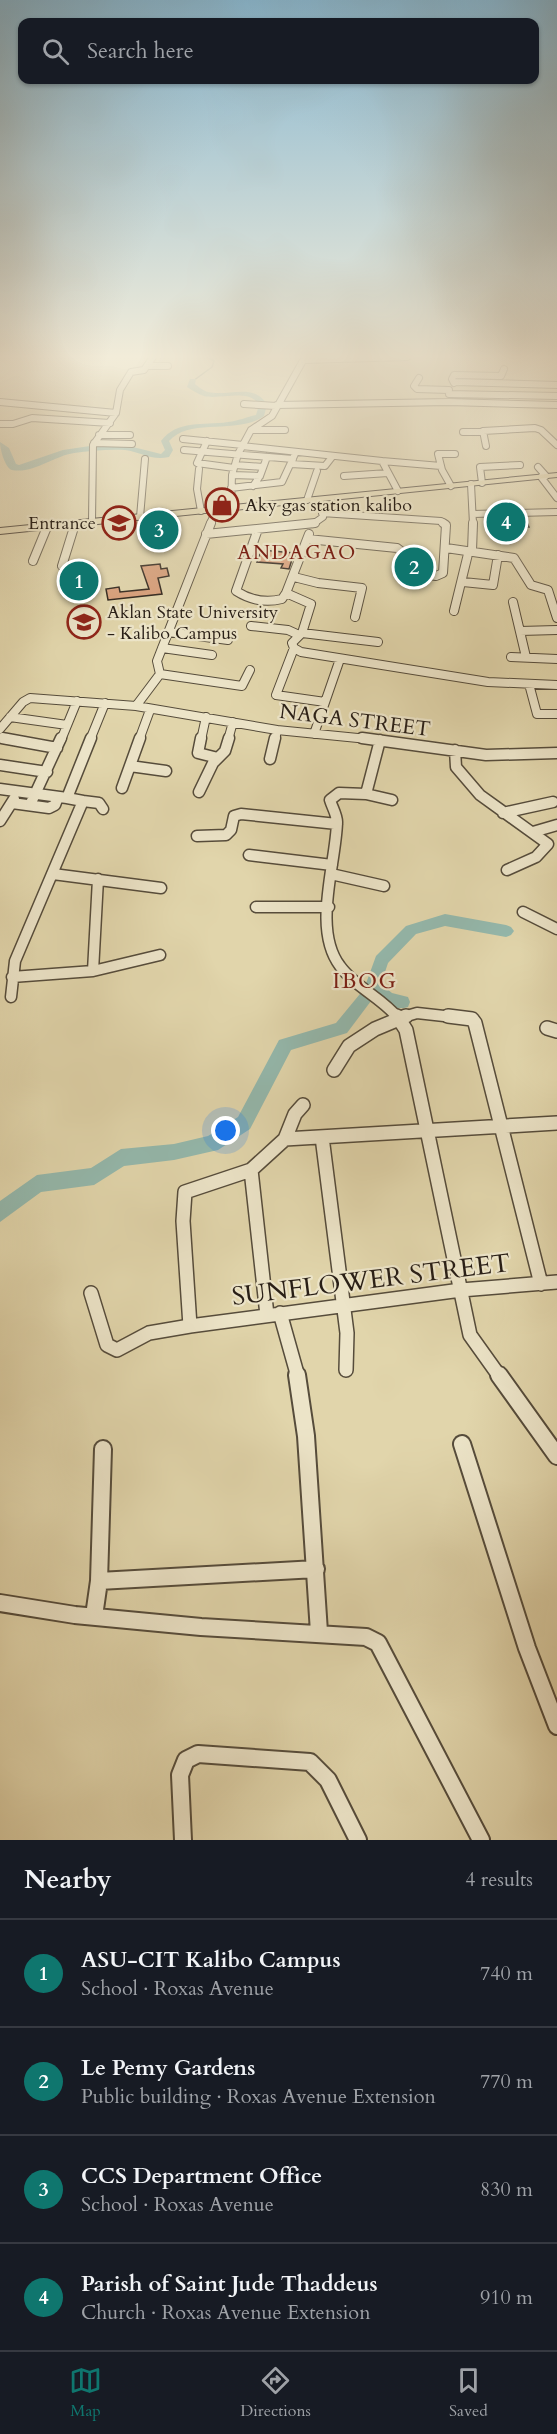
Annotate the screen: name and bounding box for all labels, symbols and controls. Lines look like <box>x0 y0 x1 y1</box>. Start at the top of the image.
search box <box>18 18 539 84</box>
icon: search <box>39 35 72 68</box>
text: Search here <box>87 36 194 66</box>
shop icon: Aky gas station kalibo <box>204 487 240 523</box>
place label: Aky gas station kalibo <box>245 493 412 518</box>
pin: 4 <box>486 500 526 544</box>
school or university icon: Entrance <box>101 505 137 541</box>
pin: 3 <box>140 508 178 552</box>
place label: Entrance <box>28 511 96 536</box>
district label: ANDAGAO <box>237 539 357 566</box>
pin: 2 <box>394 544 434 590</box>
pin: 1 <box>60 558 98 604</box>
place label: Aklan State University - Kalibo Campus <box>107 600 279 646</box>
school or university icon: Aklan State University - Kalibo Campus <box>66 604 102 640</box>
street label: NAGA STREET <box>278 697 432 744</box>
district label: IBOG <box>333 966 397 996</box>
your location <box>211 1116 240 1145</box>
street label: SUNFLOWER STREET <box>230 1245 512 1314</box>
text: Nearby <box>24 1862 112 1897</box>
text: 4 results <box>465 1866 533 1893</box>
text: ASU-CIT Kalibo Campus <box>81 1945 341 1975</box>
text: 1 <box>38 1960 49 1987</box>
text: 740 m <box>480 1960 533 1987</box>
text: School · Roxas Avenue <box>81 1975 274 2002</box>
text: Le Pemy Gardens <box>81 2053 255 2083</box>
text: 2 <box>38 2068 49 2095</box>
text: 770 m <box>480 2068 533 2095</box>
text: Public building · Roxas Avenue Extension <box>81 2083 436 2110</box>
text: CCS Department Office <box>81 2161 322 2191</box>
text: 3 <box>38 2176 49 2203</box>
text: 830 m <box>480 2176 533 2203</box>
text: School · Roxas Avenue <box>81 2191 274 2218</box>
text: Parish of Saint Jude Thaddeus <box>81 2269 378 2299</box>
text: 4 <box>38 2284 49 2311</box>
text: 910 m <box>480 2284 533 2311</box>
text: Church · Roxas Avenue Extension <box>81 2299 371 2326</box>
tab: Map <box>69 2364 102 2422</box>
tab: Directions <box>240 2364 311 2422</box>
tab: Saved <box>449 2364 488 2422</box>

